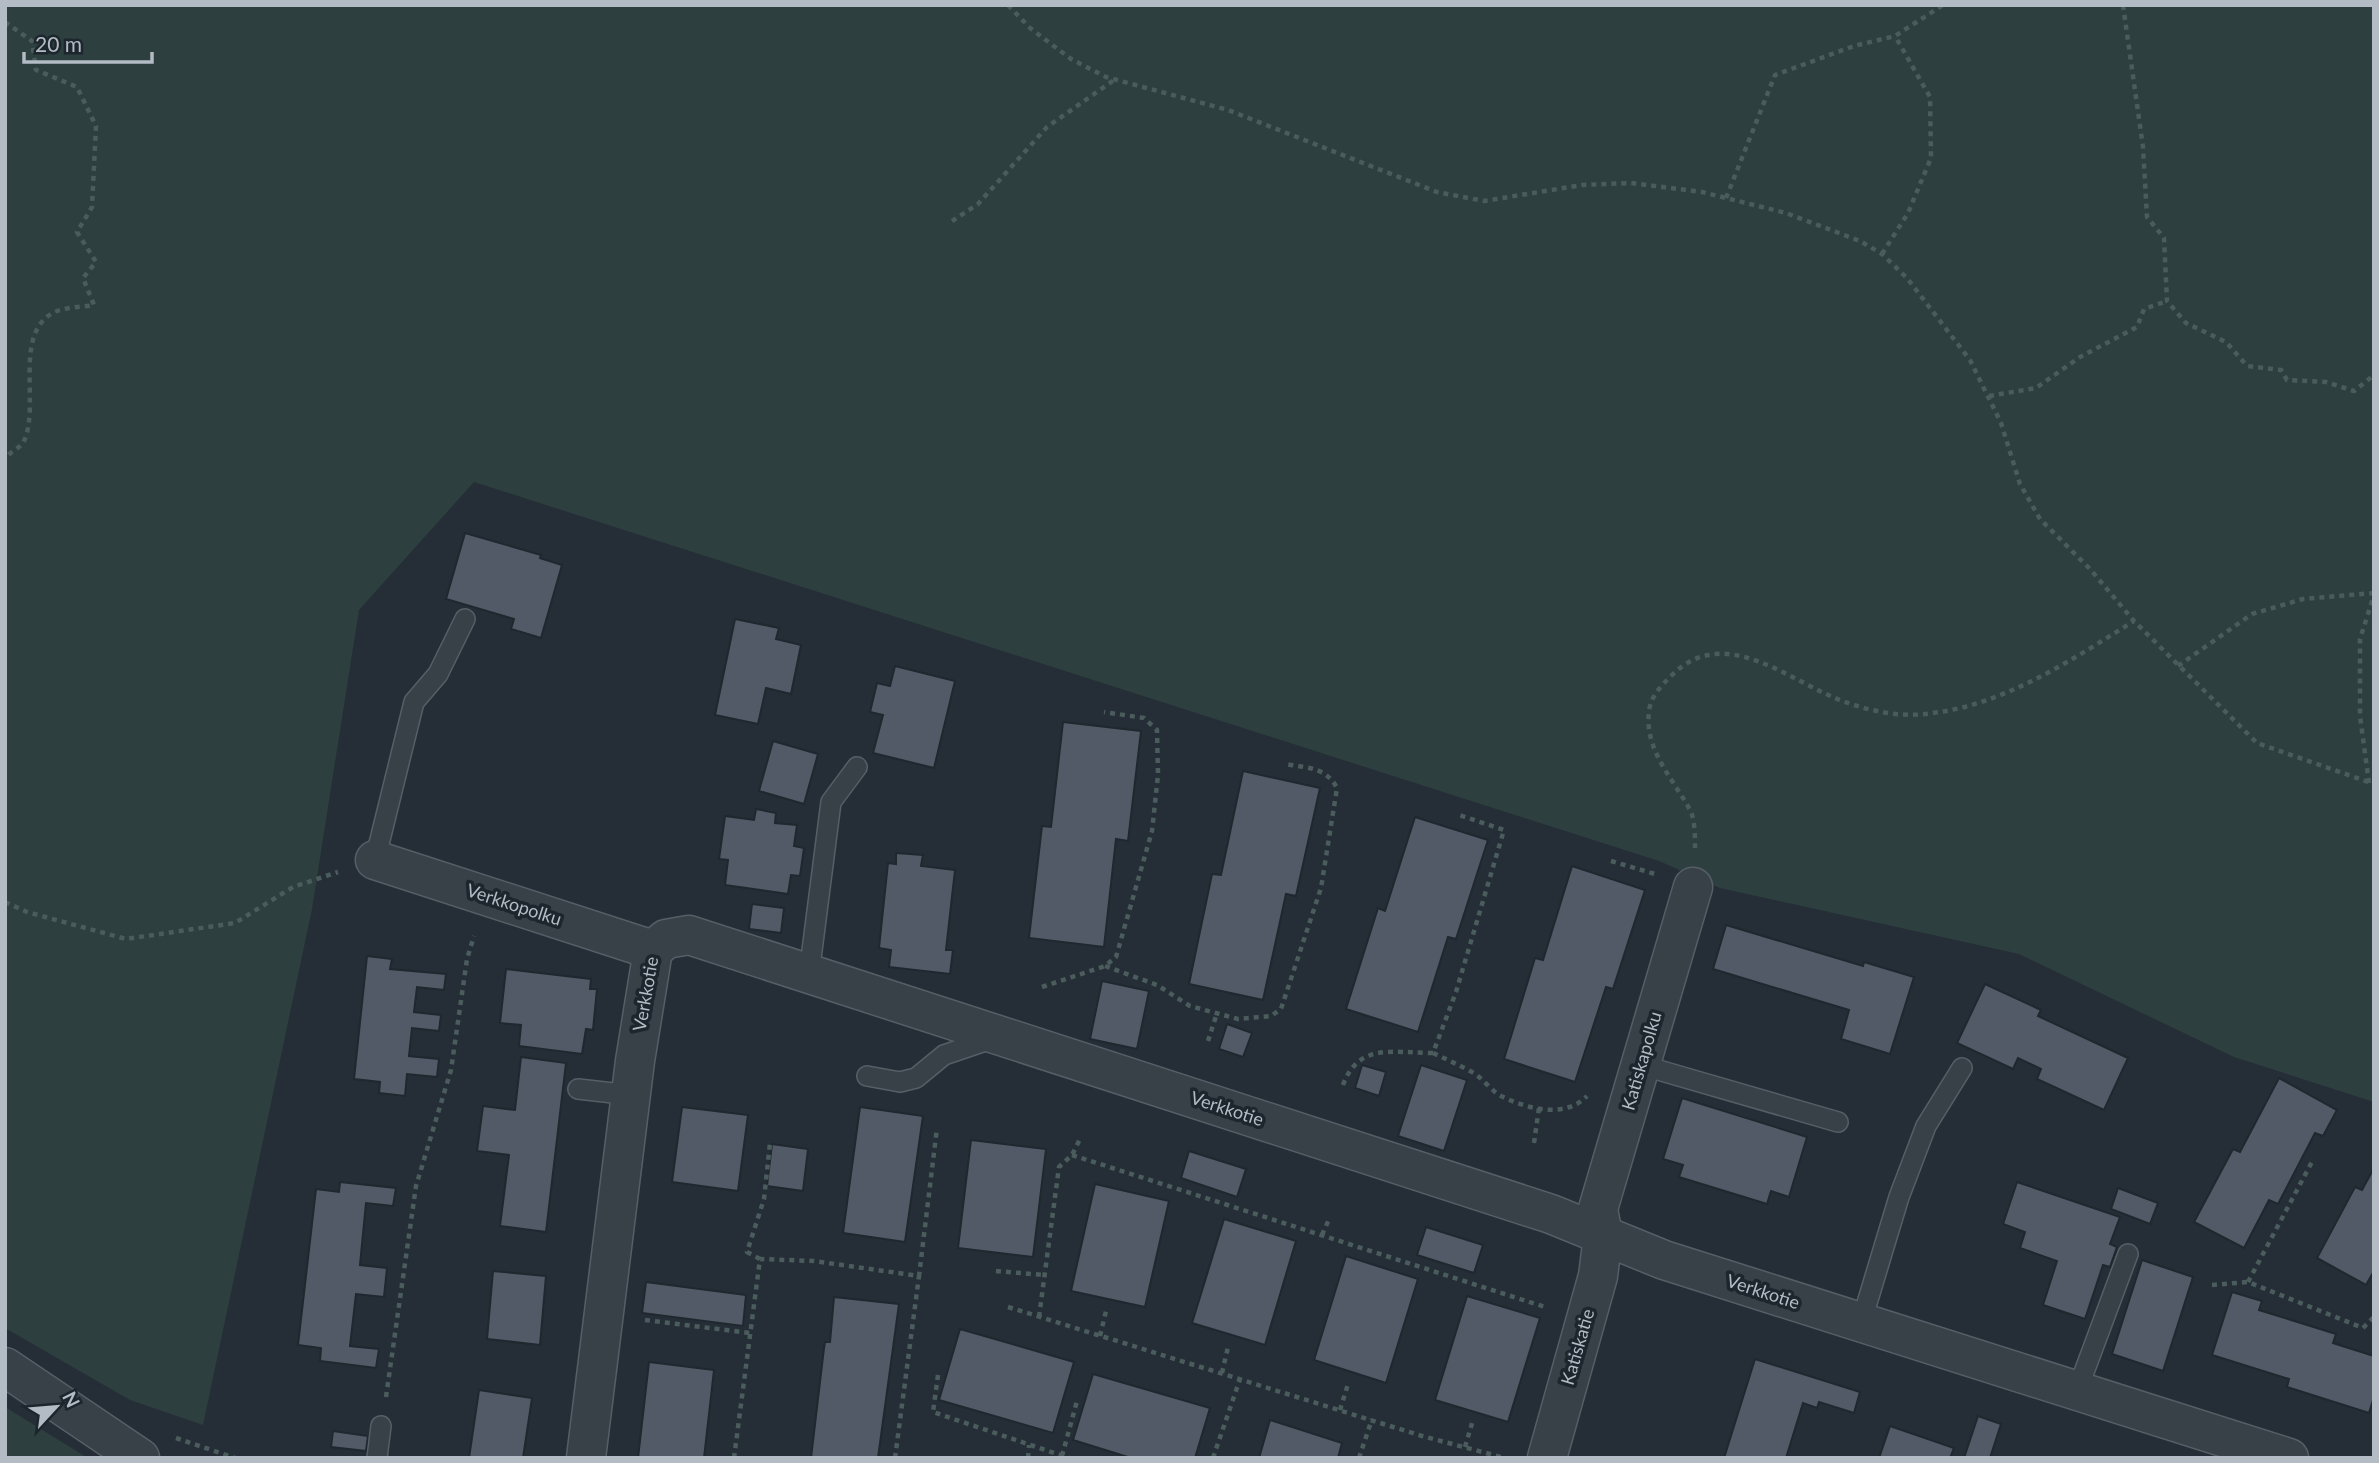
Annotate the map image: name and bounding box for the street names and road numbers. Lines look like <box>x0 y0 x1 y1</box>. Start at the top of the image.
street label: Verkkopolku <box>464 878 565 930</box>
street label: Verkkotie <box>628 955 662 1033</box>
street label: Katiskapolku <box>1616 1009 1666 1112</box>
street label: Verkkotie <box>1188 1086 1267 1130</box>
street label: Verkkotie <box>1724 1269 1803 1313</box>
street label: Katiskatie <box>1556 1306 1598 1387</box>

